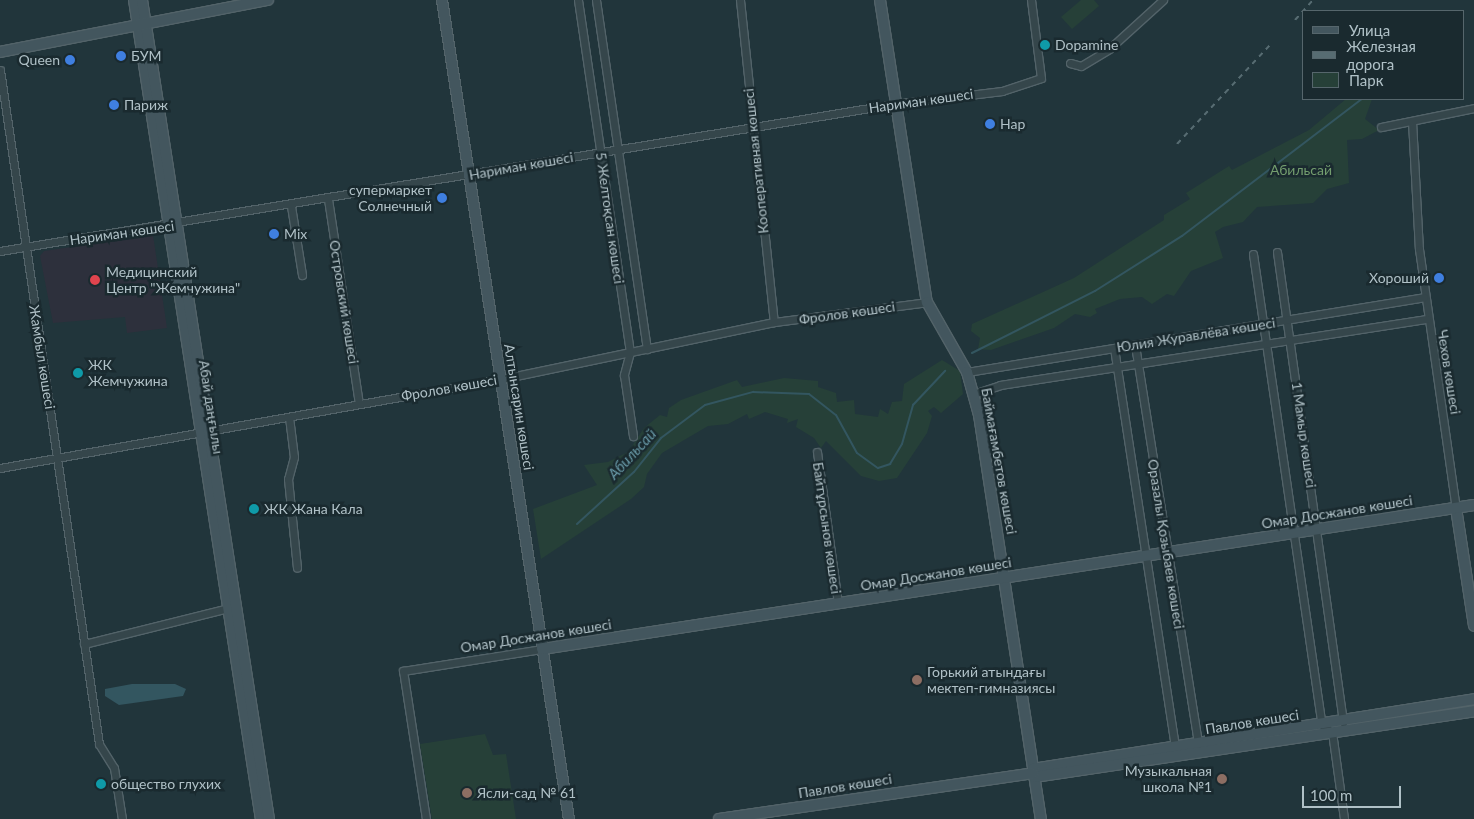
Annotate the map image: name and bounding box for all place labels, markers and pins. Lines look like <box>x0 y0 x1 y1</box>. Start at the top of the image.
place label: Dopamine <box>1055 37 1118 53</box>
marker: Dopamine <box>1039 39 1051 51</box>
place label: БУМ <box>131 48 161 64</box>
marker: БУМ <box>115 50 127 62</box>
place label: Queen <box>18 52 60 68</box>
marker: Queen <box>64 54 76 66</box>
place label: Париж <box>124 97 168 113</box>
marker: Париж <box>108 99 120 111</box>
place label: Нар <box>1000 116 1025 132</box>
marker: Нар <box>984 118 996 130</box>
place label: супермаркет Солнечный <box>349 182 432 214</box>
marker: супермаркет Солнечный <box>436 192 448 204</box>
place label: Mix <box>284 226 307 242</box>
marker: Mix <box>268 228 280 240</box>
place label: Медицинский Центр "Жемчужина" <box>106 264 240 296</box>
place label: Хороший <box>1369 270 1429 286</box>
marker: Хороший <box>1433 272 1445 284</box>
marker: Медицинский Центр "Жемчужина" <box>88 273 102 287</box>
place label: ЖК Жемчужина <box>88 357 168 390</box>
marker: ЖК Жемчужина <box>72 367 84 379</box>
place label: ЖК Жана Кала <box>264 501 363 517</box>
marker: ЖК Жана Кала <box>248 503 260 515</box>
place label: Горький атындағы мектеп-гимназиясы <box>927 664 1055 696</box>
marker: Горький атындағы мектеп-гимназиясы <box>911 674 923 686</box>
place label: Музыкальная школа №1 <box>1125 763 1212 796</box>
marker: Музыкальная школа №1 <box>1216 773 1228 785</box>
place label: общество глухих <box>111 776 221 792</box>
marker: общество глухих <box>95 778 107 790</box>
place label: Ясли-сад № 61 <box>477 785 576 801</box>
marker: Ясли-сад № 61 <box>461 787 473 799</box>

